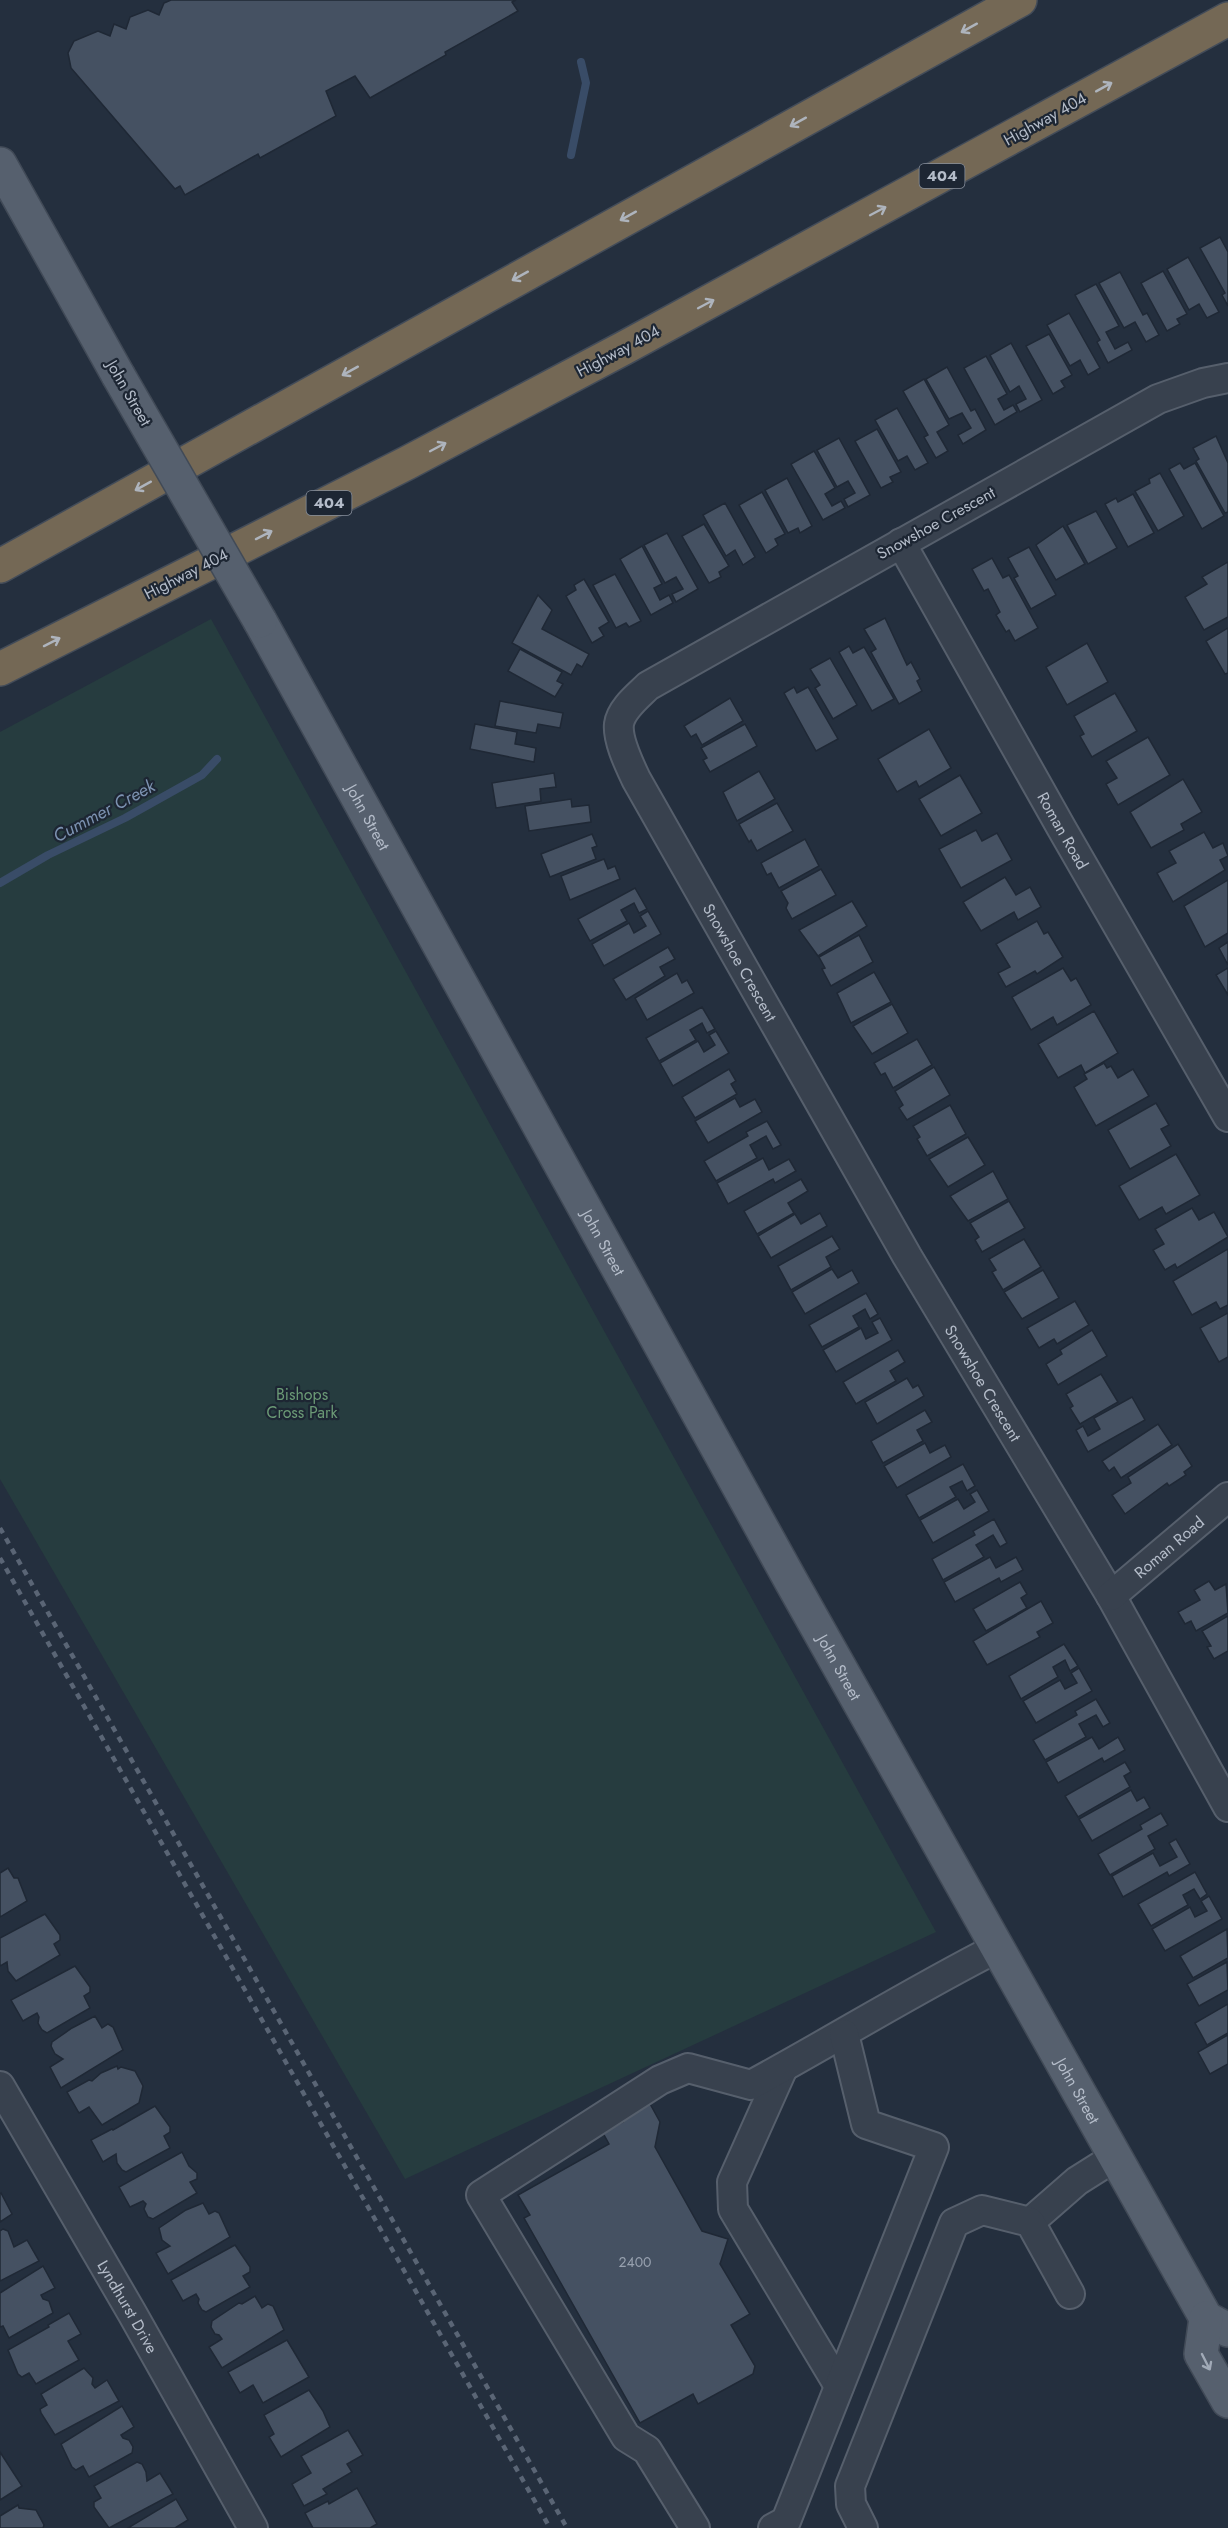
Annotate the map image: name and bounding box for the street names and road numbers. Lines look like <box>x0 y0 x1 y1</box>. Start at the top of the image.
street label: Highway 404 <box>999 87 1091 151</box>
road number: 404 <box>920 164 964 188</box>
street label: Highway 404 <box>572 319 664 383</box>
street label: John Street <box>100 354 157 430</box>
street label: Snowshoe Crescent <box>873 481 1000 565</box>
road number: 404 <box>306 491 352 515</box>
street label: Highway 404 <box>140 543 232 605</box>
street label: John Street <box>340 778 396 854</box>
street label: Roman Road <box>1032 788 1094 873</box>
street label: Snowshoe Crescent <box>697 899 783 1026</box>
street label: John Street <box>575 1203 631 1280</box>
street label: Snowshoe Crescent <box>939 1320 1027 1446</box>
street label: Roman Road <box>1129 1510 1209 1583</box>
street label: John Street <box>811 1628 867 1705</box>
street label: John Street <box>1049 2052 1106 2128</box>
street label: Lyndhurst Drive <box>92 2256 164 2357</box>

